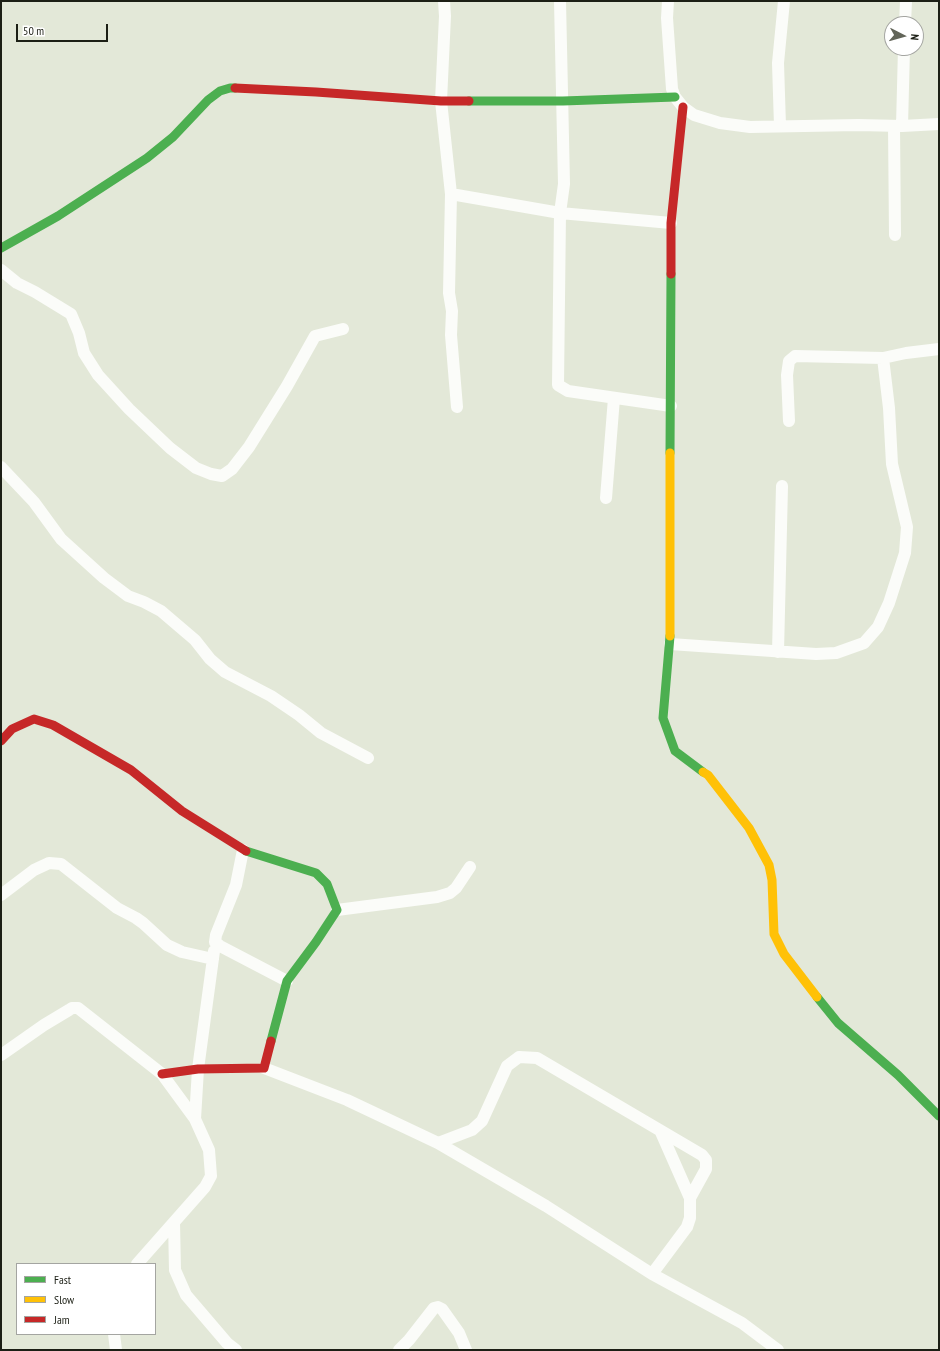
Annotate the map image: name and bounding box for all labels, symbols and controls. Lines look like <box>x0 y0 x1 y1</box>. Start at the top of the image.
scale bar <box>18 16 110 42</box>
north arrow <box>884 16 924 56</box>
text: 50 m <box>23 23 44 38</box>
text: N <box>908 33 922 41</box>
legend <box>16 1263 156 1335</box>
text: Fast <box>54 1272 71 1287</box>
text: Slow <box>54 1292 74 1307</box>
text: Jam <box>54 1312 70 1327</box>

